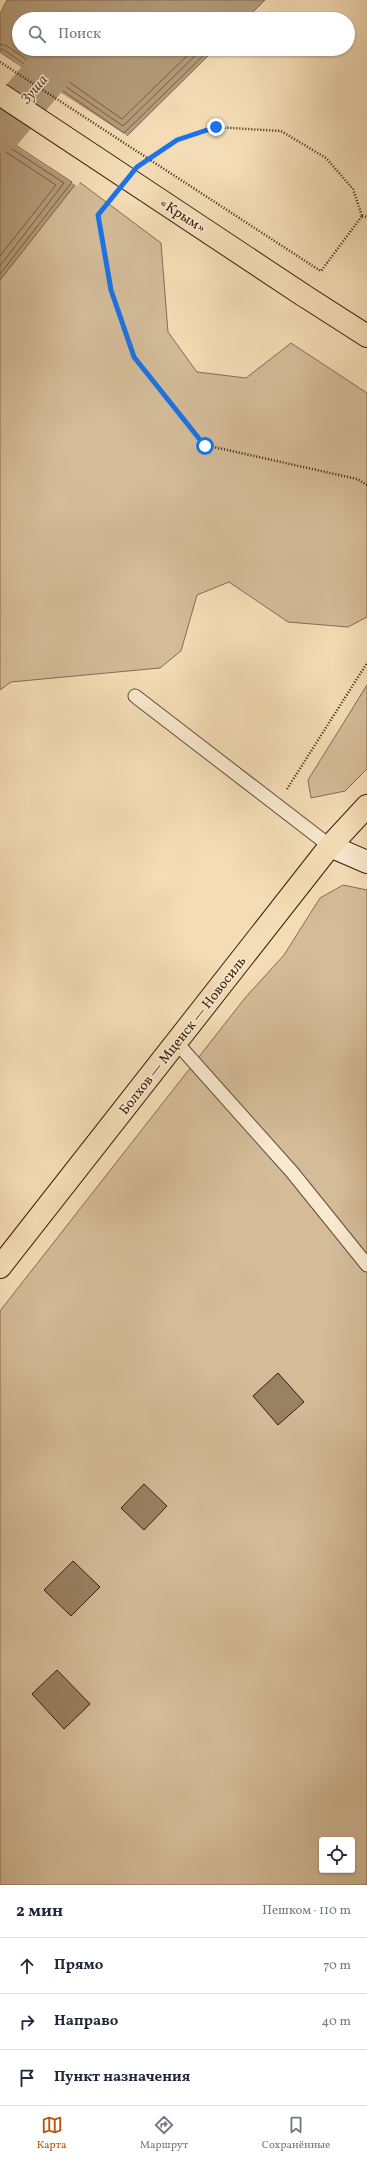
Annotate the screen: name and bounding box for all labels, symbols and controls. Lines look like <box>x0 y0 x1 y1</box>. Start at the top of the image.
search box <box>12 12 355 56</box>
icon: search <box>26 23 48 45</box>
text: Поиск <box>58 24 101 45</box>
water label: Зуша <box>16 71 54 110</box>
route end <box>207 118 225 136</box>
street label: «Крым» <box>155 194 209 238</box>
route start <box>196 437 214 455</box>
street label: Болхов — Мценск — Новосиль <box>115 953 251 1119</box>
map controls <box>319 1837 355 1873</box>
button: locate <box>319 1837 355 1873</box>
text: 2 мин <box>16 1900 63 1923</box>
text: Пешком · 110 m <box>262 1902 351 1920</box>
icon: ahead <box>16 1955 38 1977</box>
text: Прямо <box>54 1955 103 1976</box>
text: 70 m <box>323 1957 351 1975</box>
icon: right <box>16 2011 38 2033</box>
text: Направо <box>54 2011 118 2032</box>
text: 40 m <box>322 2013 351 2031</box>
icon: arrive <box>16 2067 38 2089</box>
text: Пункт назначения <box>54 2067 190 2088</box>
tab: Карта <box>37 2114 67 2153</box>
tab: Маршрут <box>140 2114 188 2153</box>
tab: Сохранённые <box>262 2114 330 2153</box>

